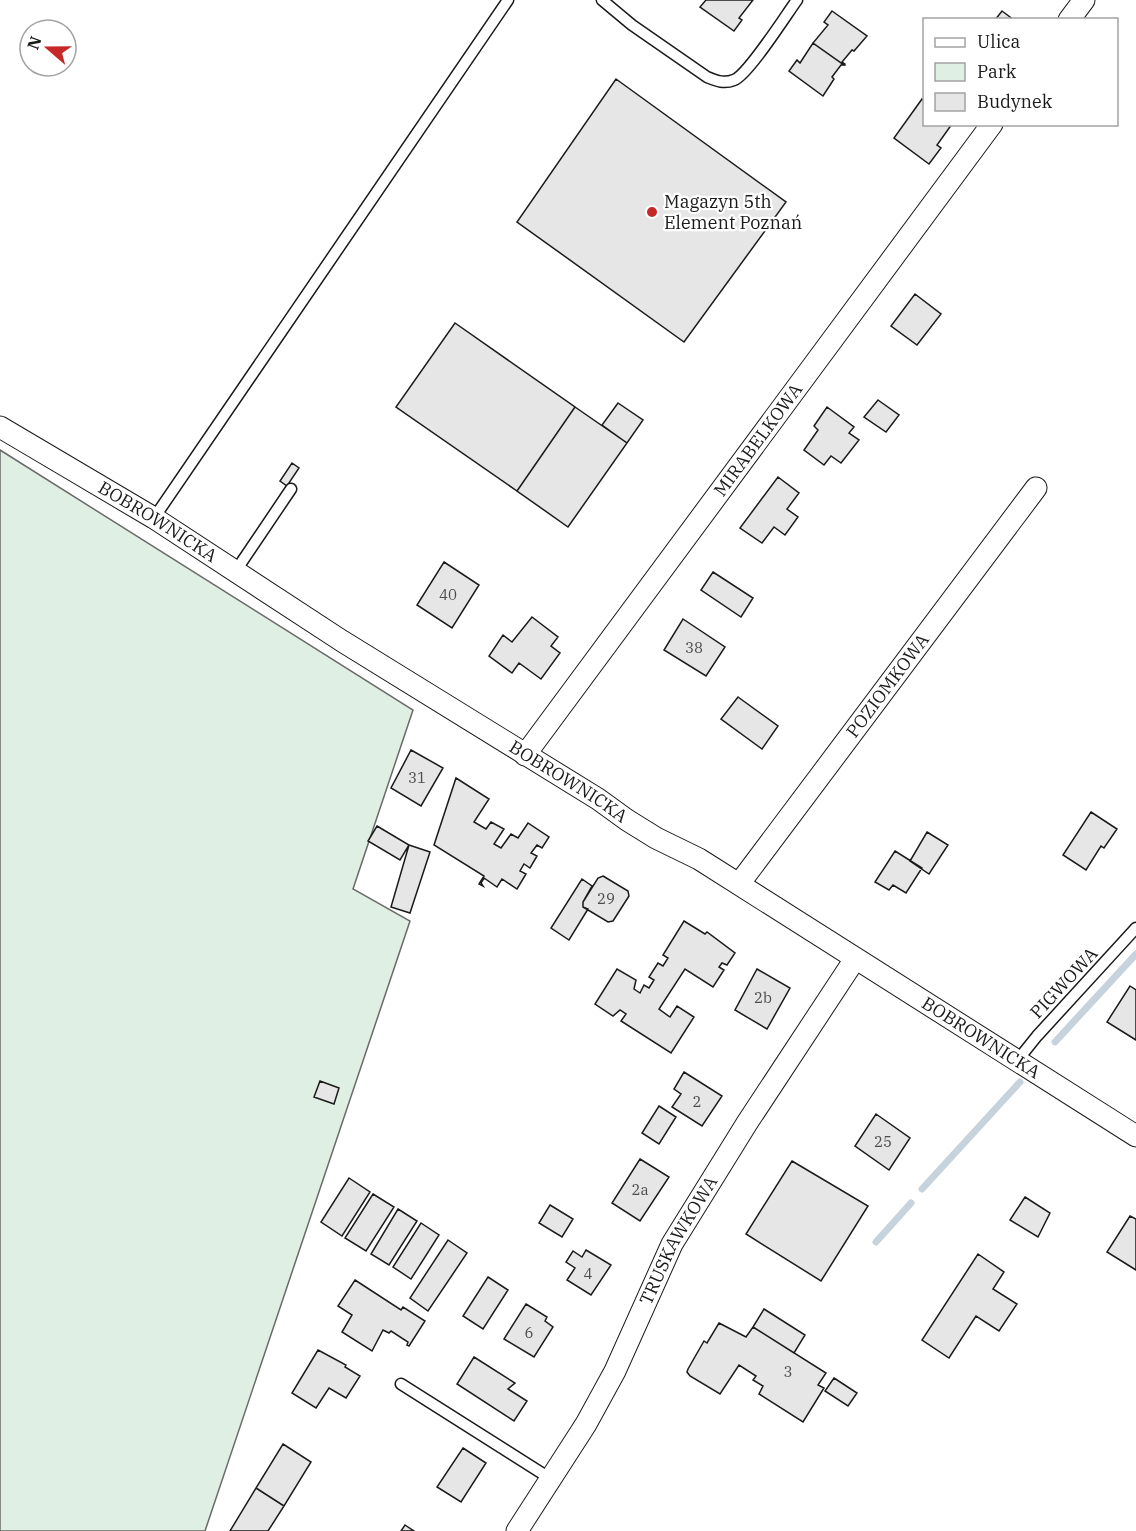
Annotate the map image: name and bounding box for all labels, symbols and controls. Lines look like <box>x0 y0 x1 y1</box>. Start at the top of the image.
north arrow <box>18 18 78 78</box>
legend <box>923 18 1118 126</box>
text: Ulica <box>977 30 1021 53</box>
text: N <box>22 34 45 52</box>
text: Park <box>977 60 1017 83</box>
text: Budynek <box>977 90 1053 113</box>
place label: Magazyn 5th Element Poznań <box>664 190 802 234</box>
marker: Magazyn 5th Element Poznań <box>645 205 659 219</box>
street label: MIRABELKOWA <box>708 378 808 501</box>
street label: BOBROWNICKA <box>94 476 222 568</box>
house number: 40 <box>439 585 457 604</box>
street label: POZIOMKOWA <box>841 628 934 742</box>
house number: 38 <box>685 638 703 657</box>
street label: BOBROWNICKA <box>505 735 633 828</box>
house number: 31 <box>408 768 426 787</box>
house number: 29 <box>597 889 615 908</box>
street label: PIGWOWA <box>1025 942 1103 1023</box>
house number: 2b <box>754 988 772 1007</box>
street label: BOBROWNICKA <box>918 991 1045 1084</box>
house number: 2 <box>692 1092 702 1111</box>
house number: 25 <box>874 1132 892 1151</box>
street label: TRUSKAWKOWA <box>634 1171 723 1308</box>
house number: 2a <box>631 1180 649 1199</box>
house number: 4 <box>583 1264 593 1283</box>
house number: 6 <box>524 1323 534 1342</box>
house number: 3 <box>783 1362 793 1381</box>

